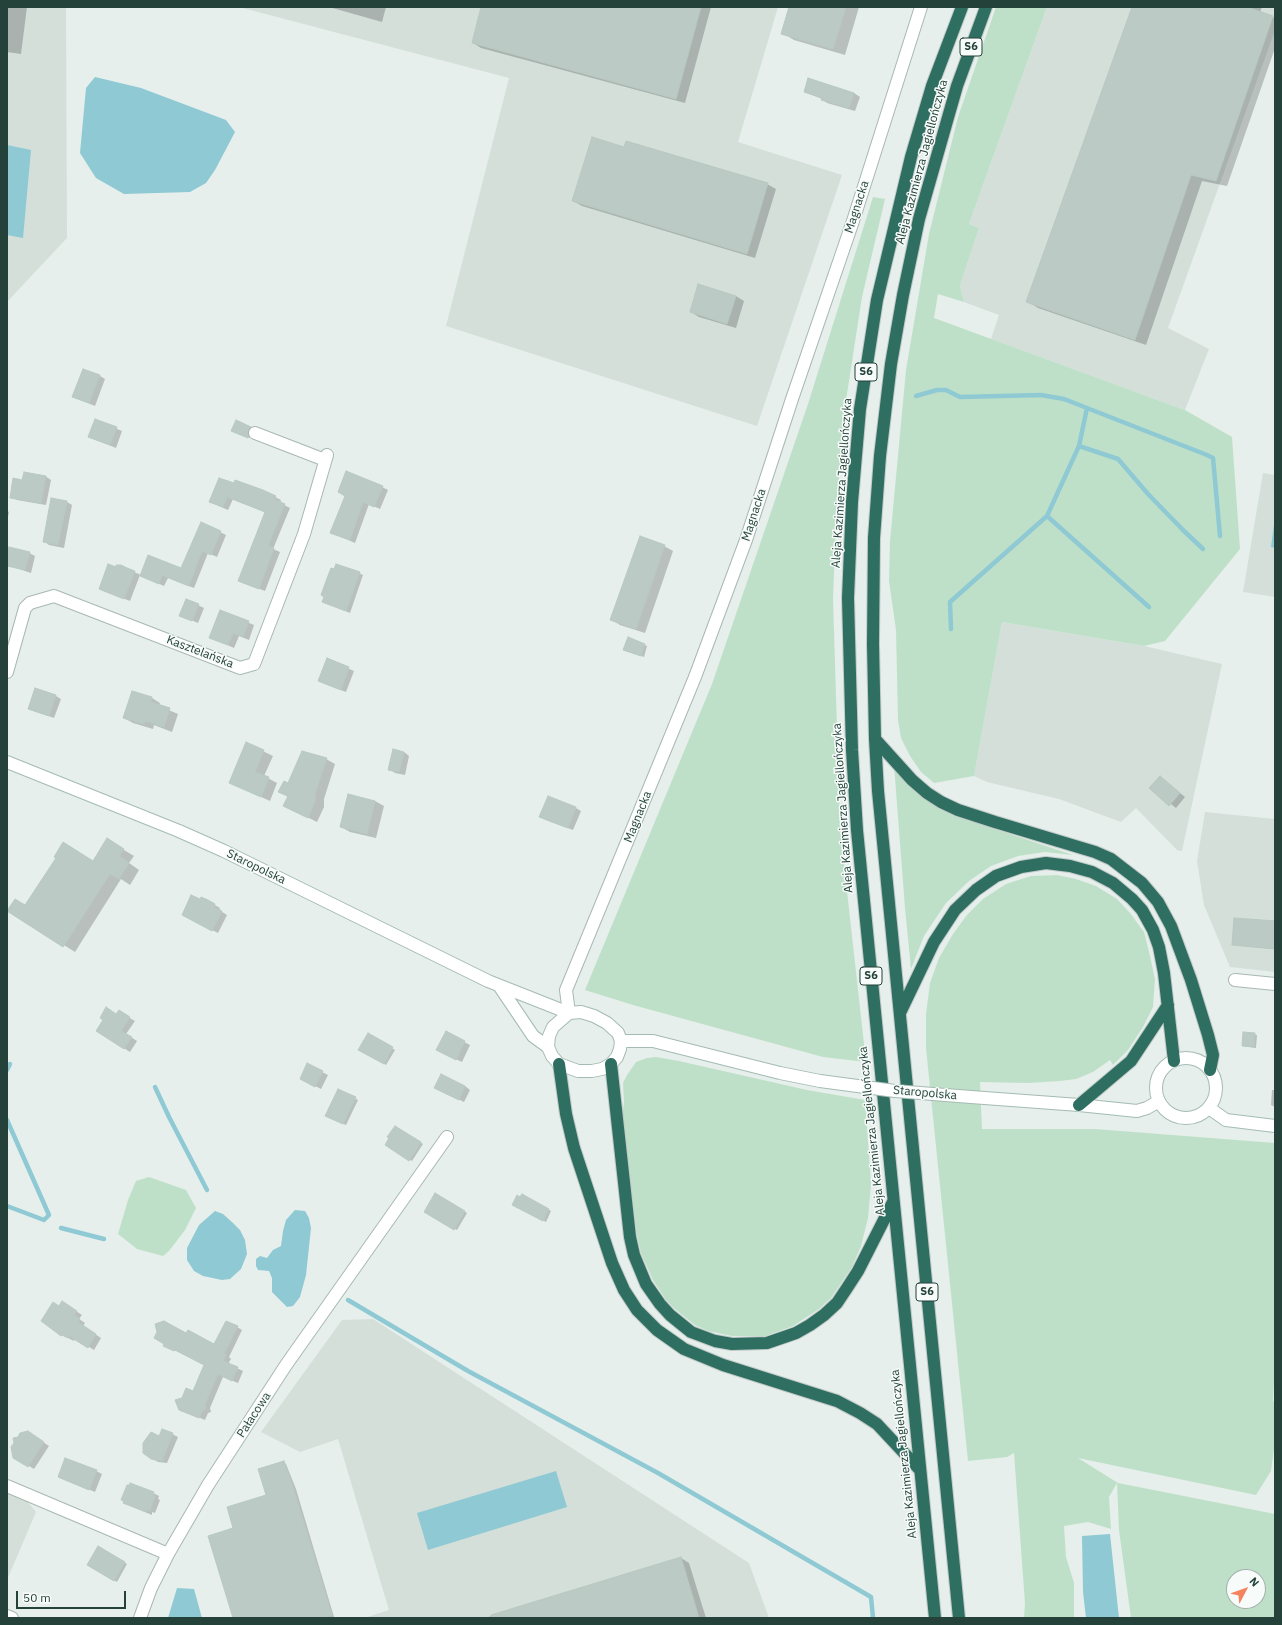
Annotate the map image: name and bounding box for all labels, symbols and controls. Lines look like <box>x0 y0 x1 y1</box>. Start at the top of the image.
road number: S6 <box>960 38 982 56</box>
street label: Aleja Kazimierza Jagiellończyka <box>893 78 951 246</box>
street label: Magnacka <box>842 179 872 235</box>
road number: S6 <box>855 363 877 381</box>
street label: Aleja Kazimierza Jagiellończyka <box>829 398 855 568</box>
street label: Magnacka <box>739 487 769 543</box>
street label: Kasztelańska <box>164 633 236 671</box>
street label: Aleja Kazimierza Jagiellończyka <box>830 723 856 893</box>
street label: Magnacka <box>621 789 655 845</box>
street label: Staropolska <box>224 846 288 888</box>
road number: S6 <box>860 967 882 985</box>
street label: Aleja Kazimierza Jagiellończyka <box>856 1046 888 1216</box>
street label: Staropolska <box>892 1083 958 1103</box>
road number: S6 <box>916 1283 938 1301</box>
street label: Aleja Kazimierza Jagiellończyka <box>888 1369 920 1539</box>
street label: Pałacowa <box>234 1390 274 1440</box>
north arrow <box>1226 1569 1266 1609</box>
text: N <box>1246 1574 1262 1589</box>
scale bar <box>18 1583 128 1609</box>
text: 50 m <box>23 1590 51 1605</box>

